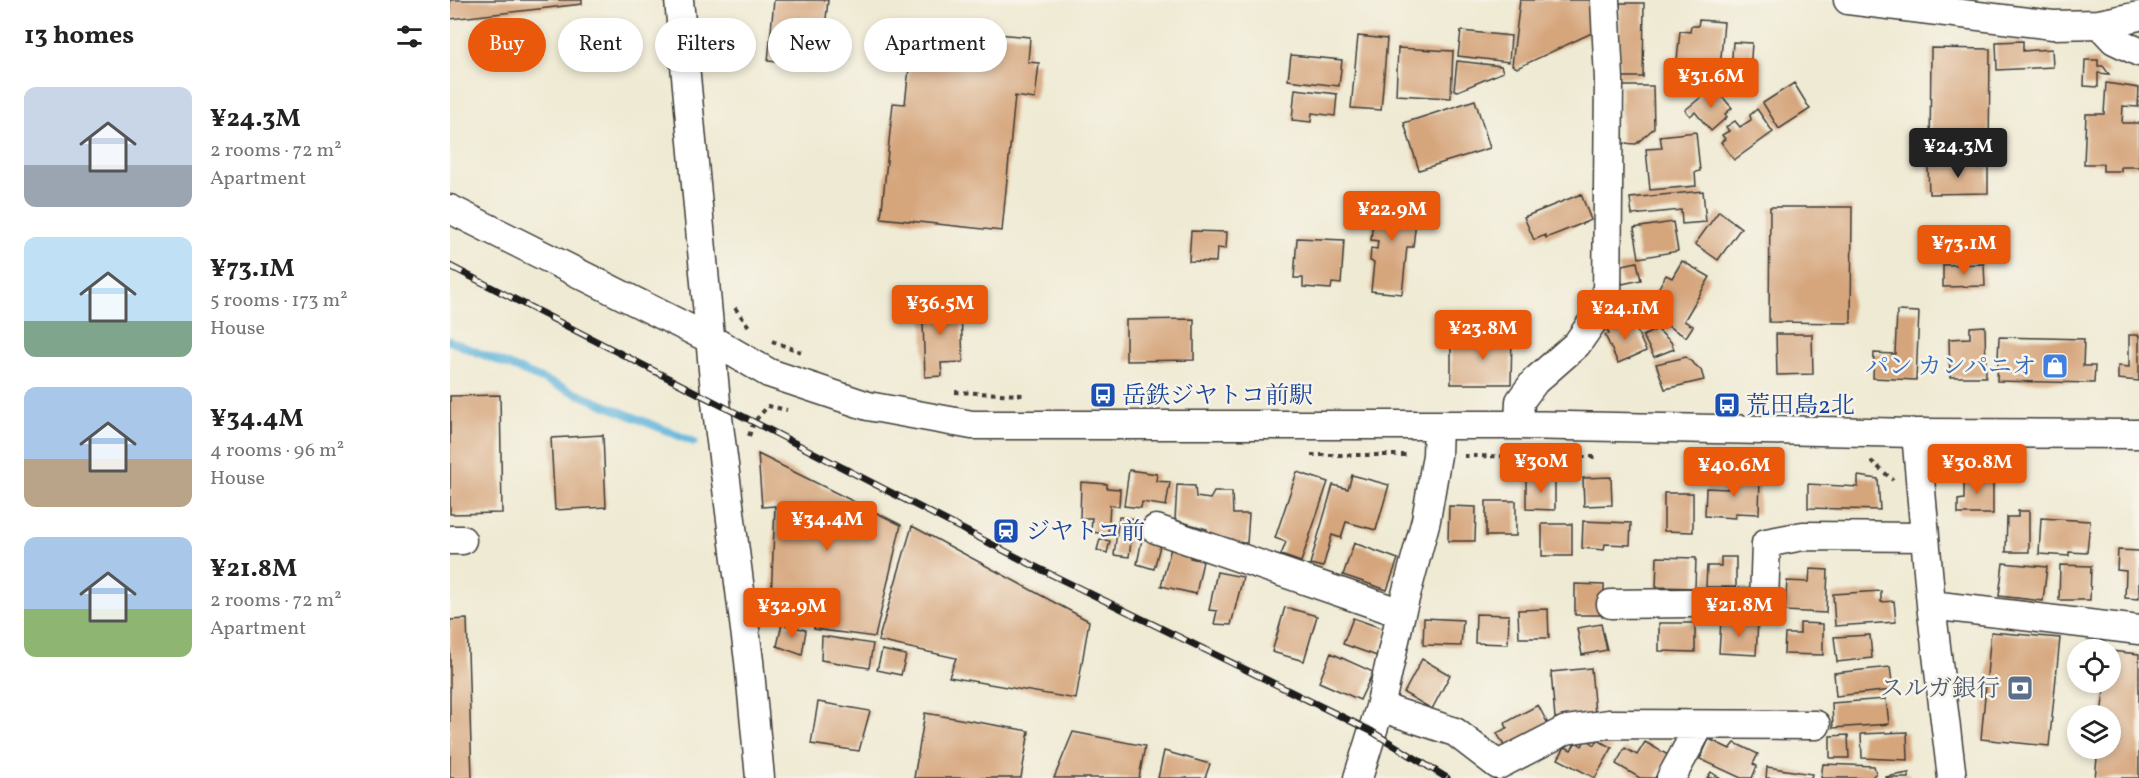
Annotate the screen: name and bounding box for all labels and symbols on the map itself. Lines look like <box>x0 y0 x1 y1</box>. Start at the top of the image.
pin: ¥31.6M <box>1662 58 1760 109</box>
pin: ¥24.3M <box>1909 128 2007 179</box>
pin: ¥22.9M <box>1343 191 1441 242</box>
pin: ¥73.1M <box>1915 225 2013 276</box>
pin: ¥36.5M <box>891 285 989 336</box>
pin: ¥24.1M <box>1576 290 1674 341</box>
pin: ¥23.8M <box>1434 310 1532 361</box>
place label: パン カンパニオ <box>1865 351 2036 385</box>
shop icon: パン カンパニオ <box>2040 351 2070 381</box>
bus stop icon: 岳鉄ジヤトコ前駅 <box>1088 380 1118 410</box>
place label: 岳鉄ジヤトコ前駅 <box>1122 380 1313 414</box>
bus stop icon: 荒田島2北 <box>1712 390 1742 420</box>
place label: 荒田島2北 <box>1746 390 1855 424</box>
pin: ¥30M <box>1505 443 1577 494</box>
pin: ¥30.8M <box>1928 444 2026 495</box>
pin: ¥40.6M <box>1685 447 1783 498</box>
pin: ¥34.4M <box>778 501 876 552</box>
station icon: ジヤトコ前 <box>991 516 1021 546</box>
place label: ジヤトコ前 <box>1026 516 1145 550</box>
pin: ¥21.8M <box>1690 587 1788 638</box>
pin: ¥32.9M <box>743 588 841 639</box>
place label: スルガ銀行 <box>1880 673 2000 707</box>
bank icon: スルガ銀行 <box>2005 673 2035 703</box>

